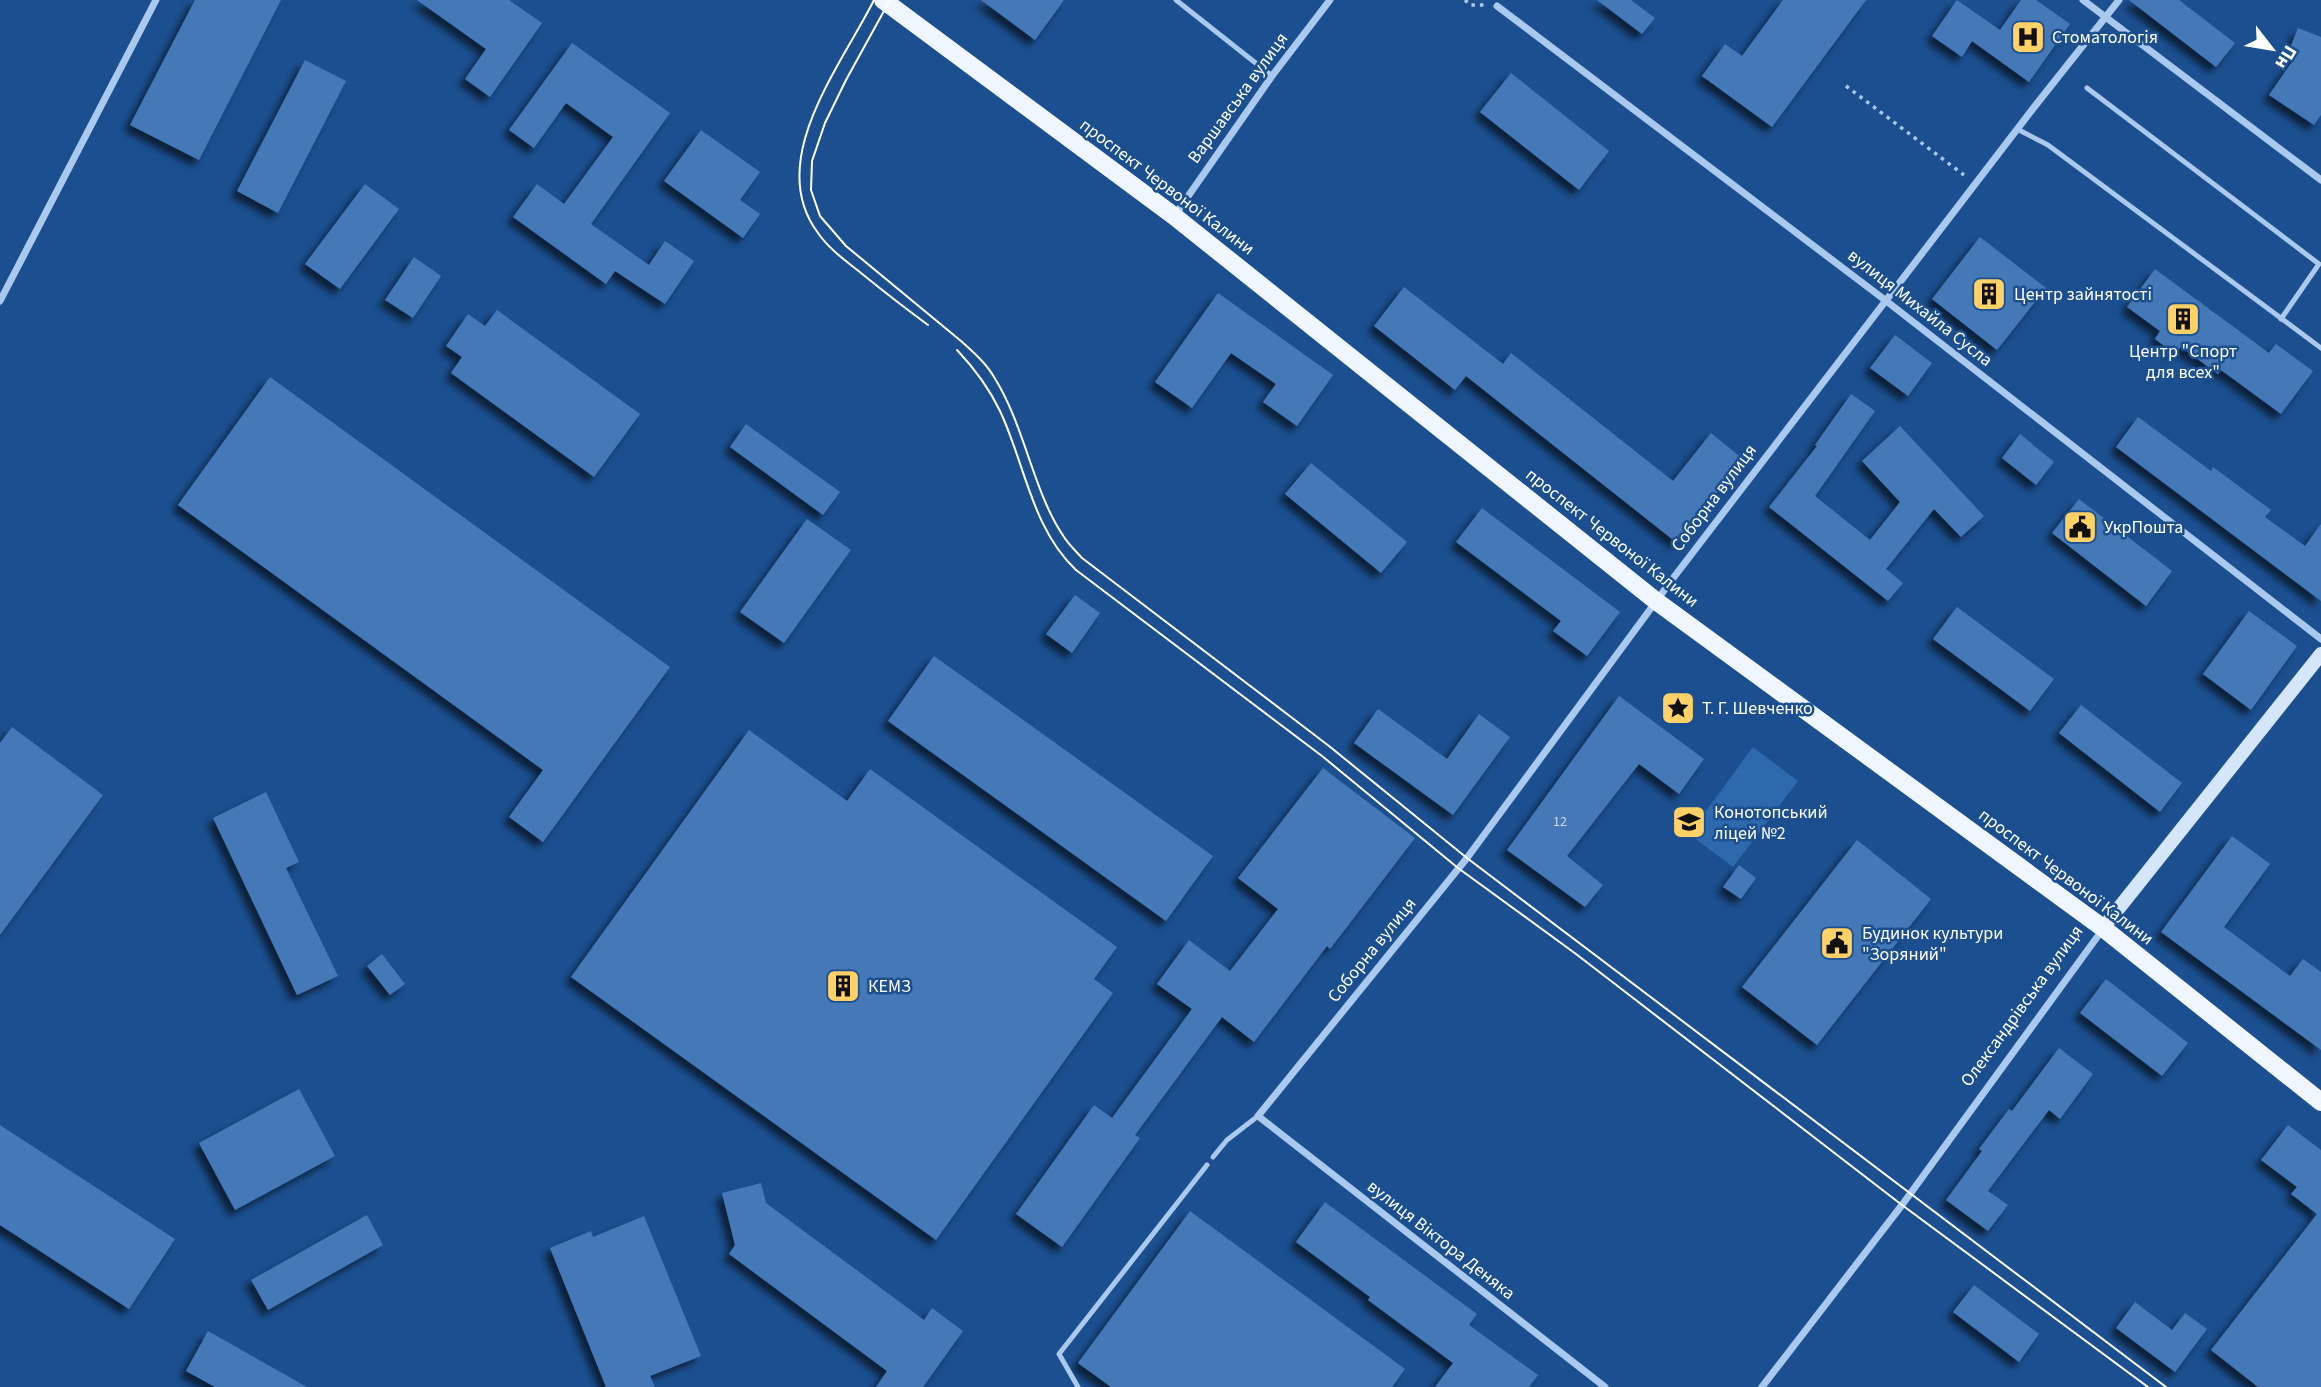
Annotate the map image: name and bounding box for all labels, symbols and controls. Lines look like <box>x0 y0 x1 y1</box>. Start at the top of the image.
north arrow <box>2237 14 2307 84</box>
hospital icon: Стоматологія <box>2009 18 2047 56</box>
place label: Стоматологія <box>2052 25 2158 50</box>
street label: Варшавська вулиця <box>1182 27 1294 169</box>
text: Пн <box>2268 40 2303 74</box>
street label: проспект Червоної Калини <box>1074 113 1260 261</box>
street label: вулиця Михайла Сусла <box>1842 243 1998 373</box>
building icon: Центр зайнятості <box>1970 275 2008 313</box>
place label: Центр зайнятості <box>2014 282 2152 307</box>
building icon: Центр "Спорт для всех" <box>2164 300 2202 338</box>
place label: Центр "Спорт для всех" <box>2129 339 2237 385</box>
street label: Соборна вулиця <box>1665 439 1763 557</box>
street label: проспект Червоної Калини <box>1520 463 1704 613</box>
public building icon: УкрПошта <box>2061 508 2099 546</box>
place label: УкрПошта <box>2104 515 2183 540</box>
place icon: Т. Г. Шевченко <box>1659 689 1697 727</box>
place label: Т. Г. Шевченко <box>1702 696 1813 721</box>
place label: Конотопський ліцей №2 <box>1714 800 1828 846</box>
school or university icon: Конотопський ліцей №2 <box>1670 803 1708 841</box>
street label: проспект Червоної Калини <box>1973 803 2159 951</box>
house number: 12 <box>1553 812 1567 832</box>
street label: Соборна вулиця <box>1322 892 1422 1008</box>
street label: Олександрівська вулиця <box>1955 920 2089 1092</box>
place label: Будинок культури "Зоряний" <box>1862 921 2003 967</box>
public building icon: Будинок культури "Зоряний" <box>1818 924 1856 962</box>
building icon: КЕМЗ <box>824 967 862 1005</box>
place label: КЕМЗ <box>868 974 911 999</box>
street label: вулиця Віктора Деняка <box>1362 1174 1520 1306</box>

